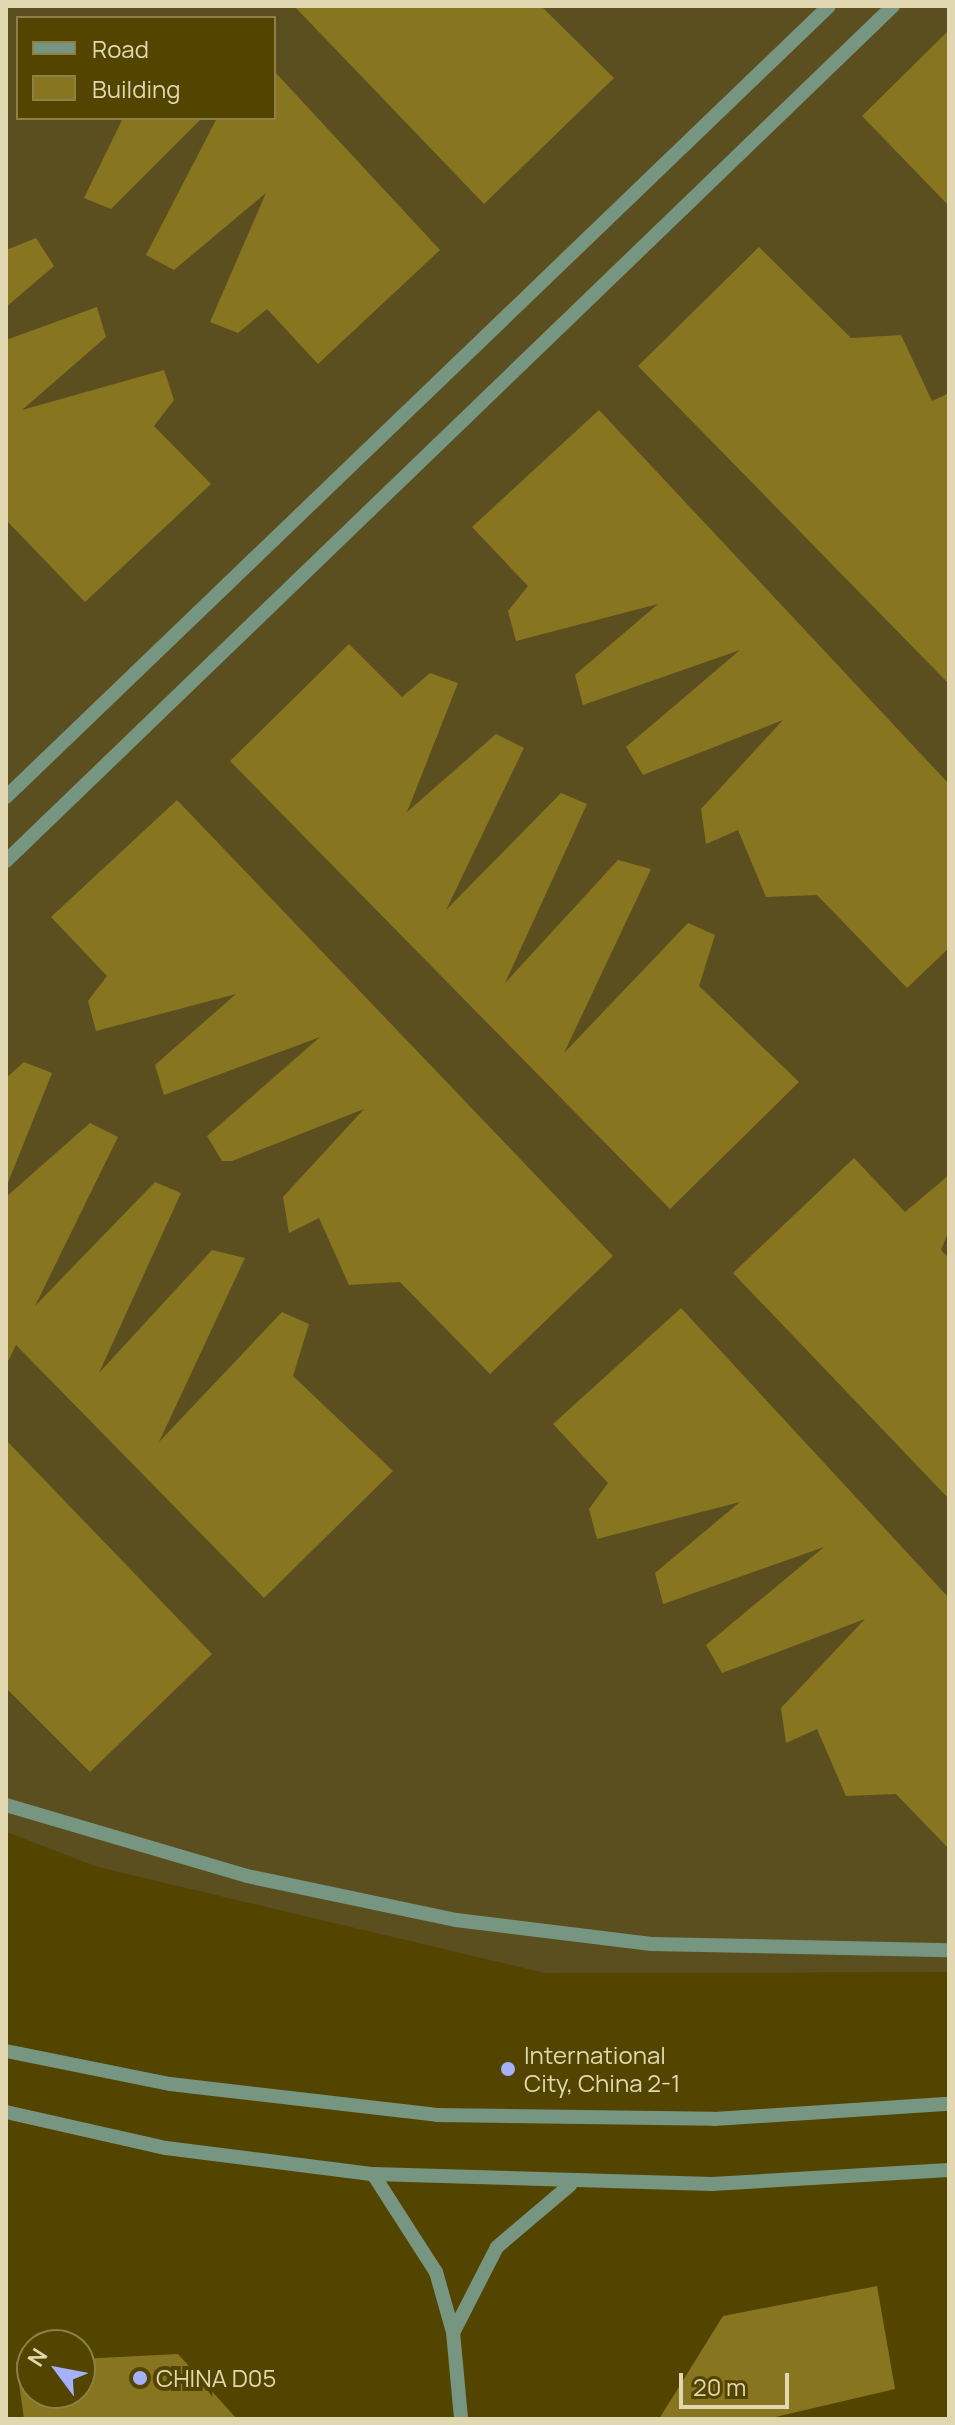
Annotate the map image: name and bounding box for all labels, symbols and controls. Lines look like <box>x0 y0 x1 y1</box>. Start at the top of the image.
legend <box>16 16 276 120</box>
text: Road <box>92 32 149 65</box>
text: Building <box>92 72 180 105</box>
place label: International City, China 2-1 <box>524 2041 680 2097</box>
marker: International City, China 2-1 <box>499 2060 517 2078</box>
north arrow <box>16 2329 96 2409</box>
text: N <box>20 2343 54 2372</box>
scale bar <box>683 2357 793 2407</box>
place label: CHINA D05 <box>156 2364 276 2392</box>
marker: CHINA D05 <box>131 2369 149 2387</box>
text: 20 m <box>693 2370 746 2403</box>

